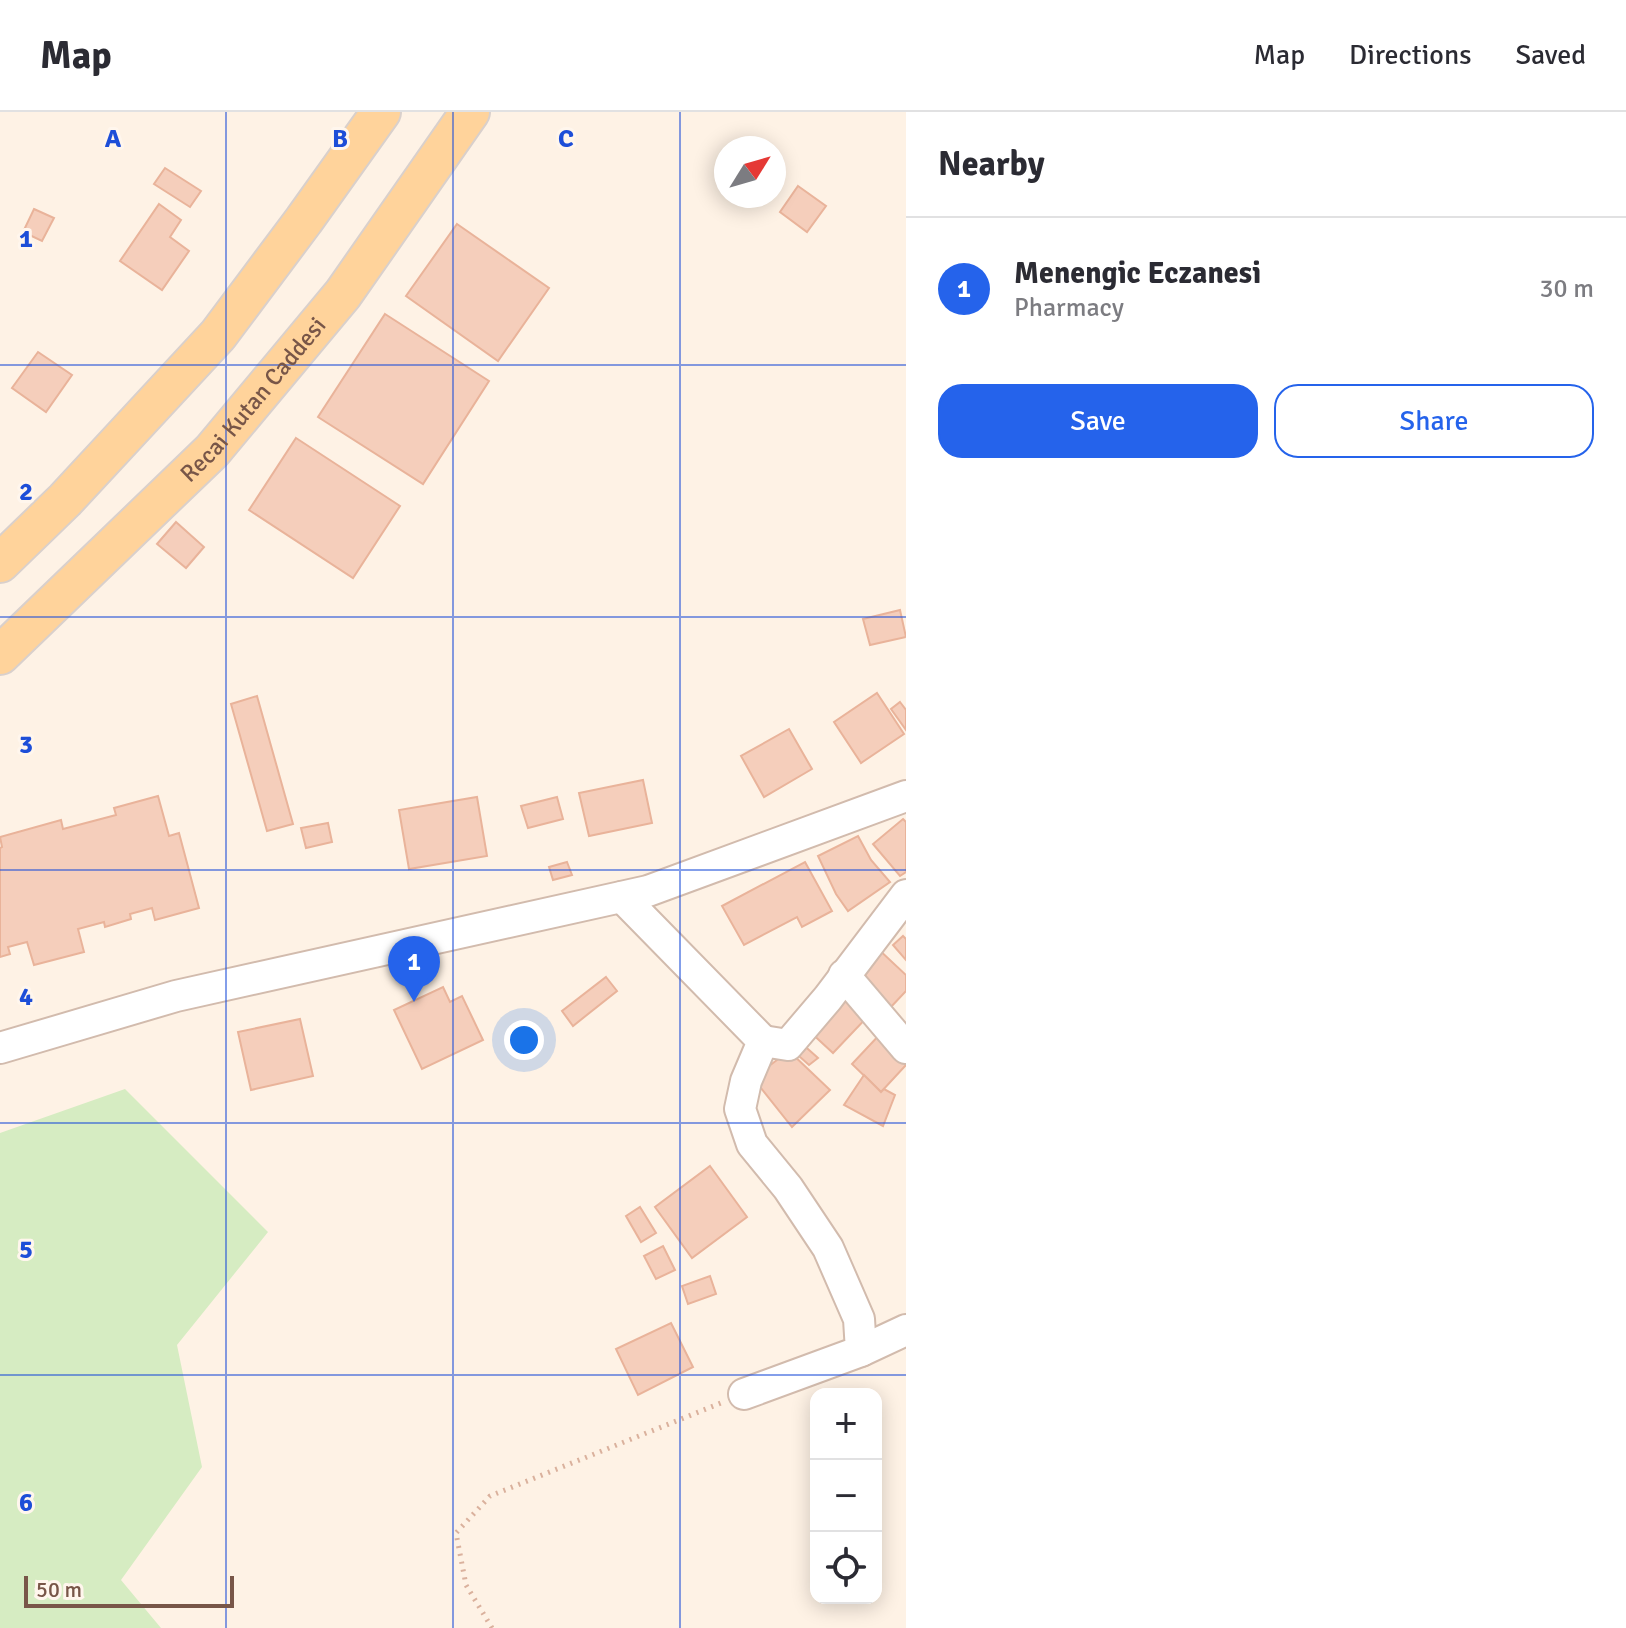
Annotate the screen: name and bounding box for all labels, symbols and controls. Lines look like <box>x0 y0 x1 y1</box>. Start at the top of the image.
text: Map <box>40 32 112 79</box>
text: Map <box>1253 38 1305 72</box>
text: Directions <box>1349 38 1471 72</box>
text: Saved <box>1515 38 1586 72</box>
text: A <box>105 123 122 155</box>
text: B <box>332 123 348 155</box>
text: C <box>558 123 574 155</box>
north arrow <box>714 136 786 208</box>
text: Nearby <box>938 143 1045 185</box>
text: 1 <box>19 223 33 255</box>
text: Menengic Eczanesi <box>1014 255 1261 292</box>
text: 1 <box>957 273 971 305</box>
text: 30 m <box>1539 273 1594 305</box>
text: Pharmacy <box>1014 292 1124 324</box>
street label: Recai Kutan Caddesi <box>174 311 332 488</box>
button: Save <box>938 384 1258 458</box>
button: Share <box>1274 384 1594 458</box>
text: 2 <box>19 476 33 508</box>
text: 3 <box>19 729 33 761</box>
pin: 1 <box>388 936 440 1002</box>
text: 4 <box>19 981 33 1013</box>
your location <box>504 1020 544 1060</box>
text: 5 <box>19 1234 33 1266</box>
map controls <box>810 1388 882 1604</box>
button: + <box>810 1388 882 1460</box>
button: − <box>810 1460 882 1532</box>
text: 6 <box>19 1487 33 1519</box>
button: locate <box>810 1532 882 1604</box>
scale bar <box>24 1572 234 1608</box>
text: 50 m <box>36 1576 82 1603</box>

